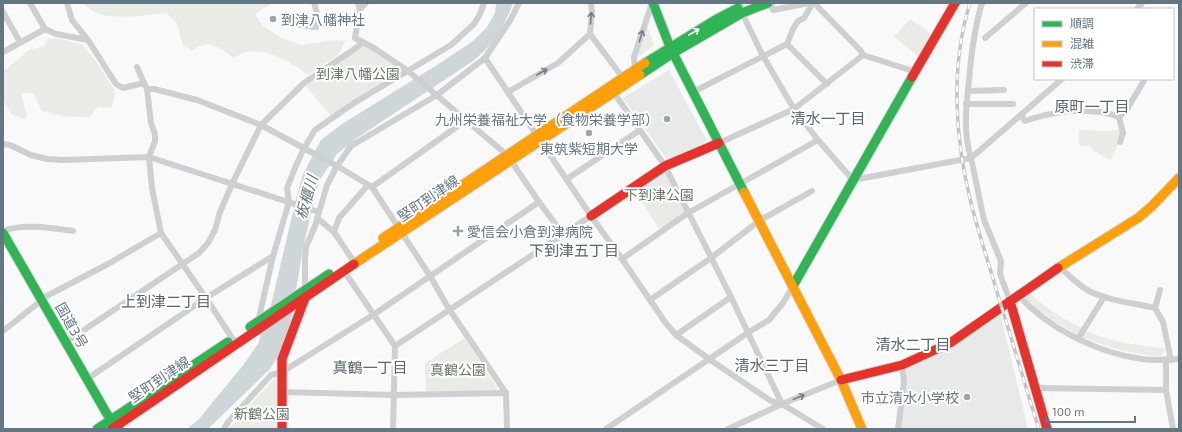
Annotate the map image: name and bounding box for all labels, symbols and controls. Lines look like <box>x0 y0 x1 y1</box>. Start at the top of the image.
legend <box>1034 8 1174 80</box>
place label: 到津八幡神社 <box>281 11 365 28</box>
one-way arrow <box>588 12 595 25</box>
marker: 到津八幡神社 <box>268 14 278 24</box>
text: 順調 <box>1070 16 1094 30</box>
one-way arrow <box>688 27 700 35</box>
one-way arrow <box>638 29 645 42</box>
text: 混雑 <box>1070 36 1094 50</box>
text: 渋滞 <box>1070 56 1094 70</box>
park label: 到津八幡公園 <box>316 65 400 82</box>
one-way arrow <box>536 68 548 76</box>
district label: 原町一丁目 <box>1054 97 1130 115</box>
district label: 清水一丁目 <box>790 109 866 127</box>
place label: 九州栄養福祉大学（食物栄養学部） <box>435 111 659 128</box>
marker: 九州栄養福祉大学（食物栄養学部） <box>662 114 672 124</box>
marker: 東筑紫短期大学 <box>584 128 594 138</box>
place label: 東筑紫短期大学 <box>540 140 638 157</box>
water label: 板櫃川 <box>291 171 321 221</box>
street label: 堅町到津線 <box>394 171 462 225</box>
park label: 下到津公園 <box>624 186 694 203</box>
place label: 愛信会小倉到津病院 <box>467 223 593 240</box>
marker: 愛信会小倉到津病院 <box>452 225 464 237</box>
district label: 下到津五丁目 <box>529 241 619 259</box>
district label: 上到津二丁目 <box>121 292 211 310</box>
street label: 国道3号 <box>52 299 92 351</box>
district label: 清水二丁目 <box>875 335 951 353</box>
street label: 堅町到津線 <box>125 352 193 406</box>
district label: 清水三丁目 <box>734 356 810 374</box>
district label: 真鶴一丁目 <box>332 358 408 376</box>
park label: 真鶴公園 <box>430 361 486 378</box>
place label: 市立清水小学校 <box>861 389 959 406</box>
one-way arrow <box>792 392 804 400</box>
marker: 市立清水小学校 <box>962 392 972 402</box>
scale bar <box>1046 398 1135 424</box>
text: 100 m <box>1052 404 1084 418</box>
park label: 新鶴公園 <box>234 405 290 422</box>

